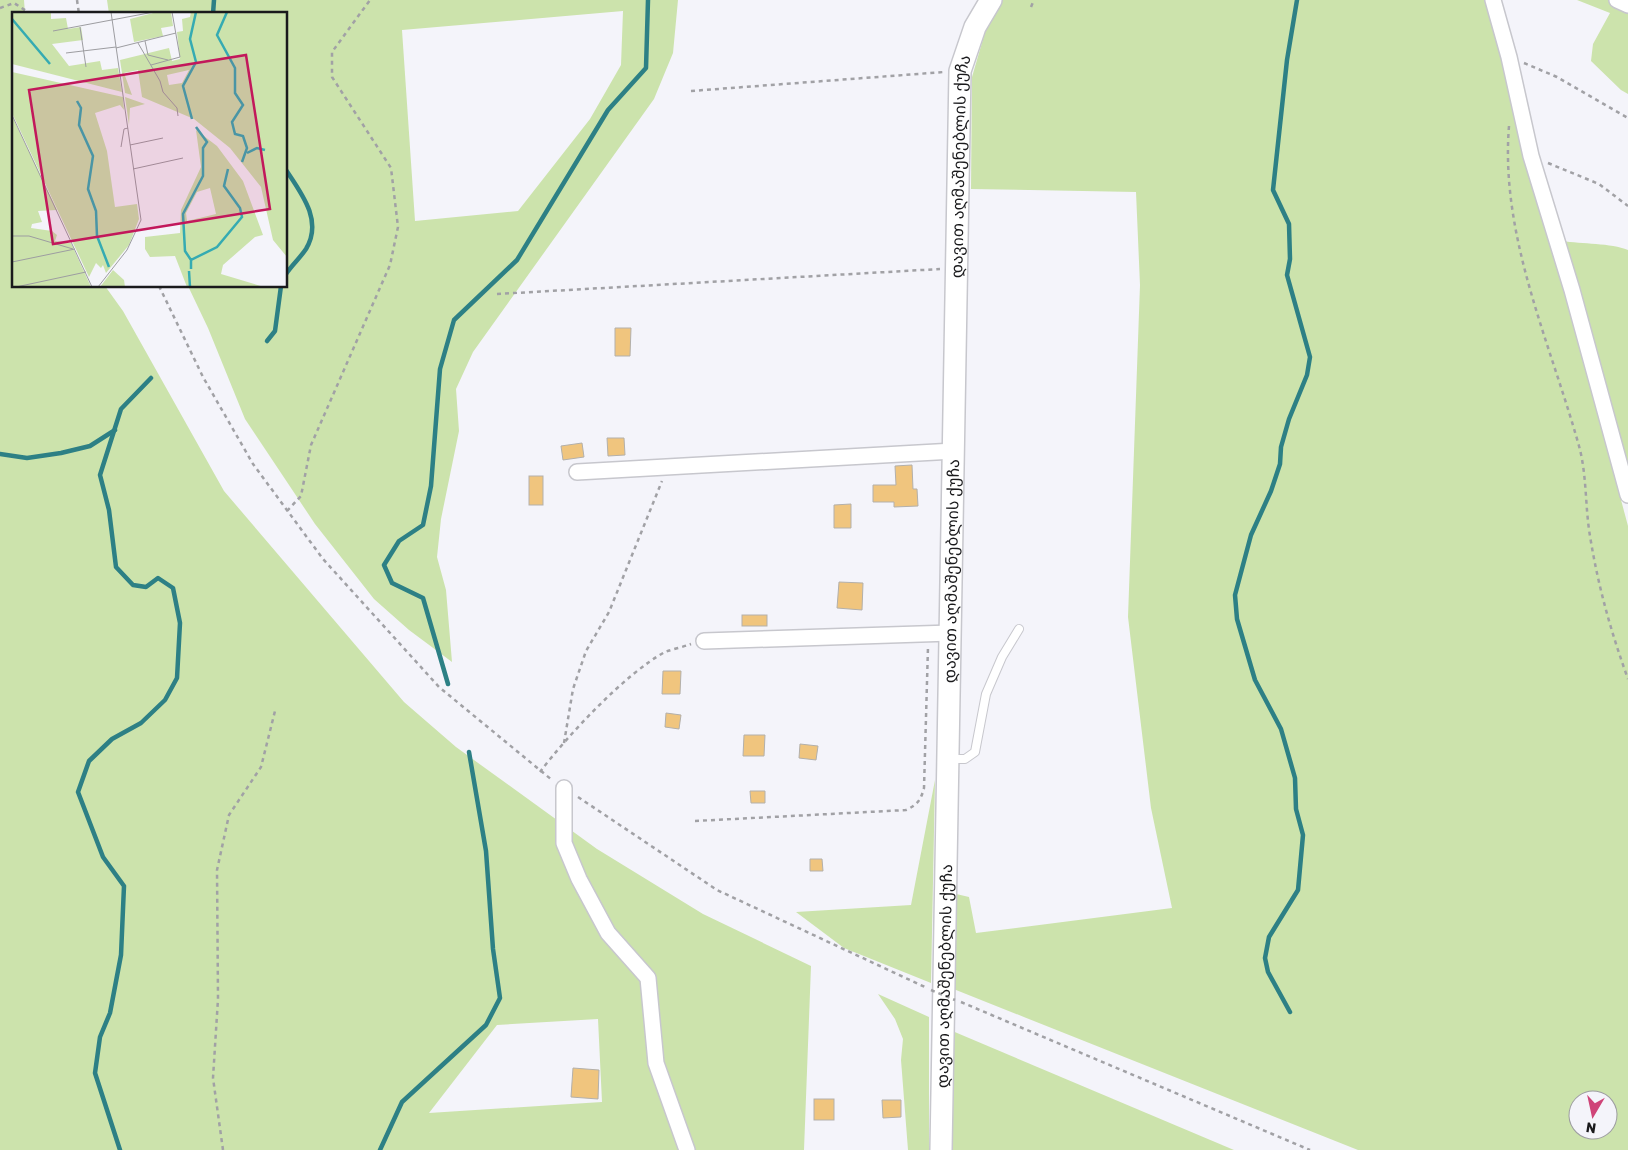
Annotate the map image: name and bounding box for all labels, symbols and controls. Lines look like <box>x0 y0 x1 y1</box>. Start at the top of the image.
inset map <box>12 12 288 288</box>
street label: დავით აღმაშენებლის ქუჩა <box>947 52 975 278</box>
street label: დავით აღმაშენებლის ქუჩა <box>940 459 963 683</box>
street label: დავით აღმაშენებლის ქუჩა <box>933 864 956 1088</box>
north arrow <box>1568 1090 1618 1140</box>
text: N <box>1585 1118 1597 1137</box>

